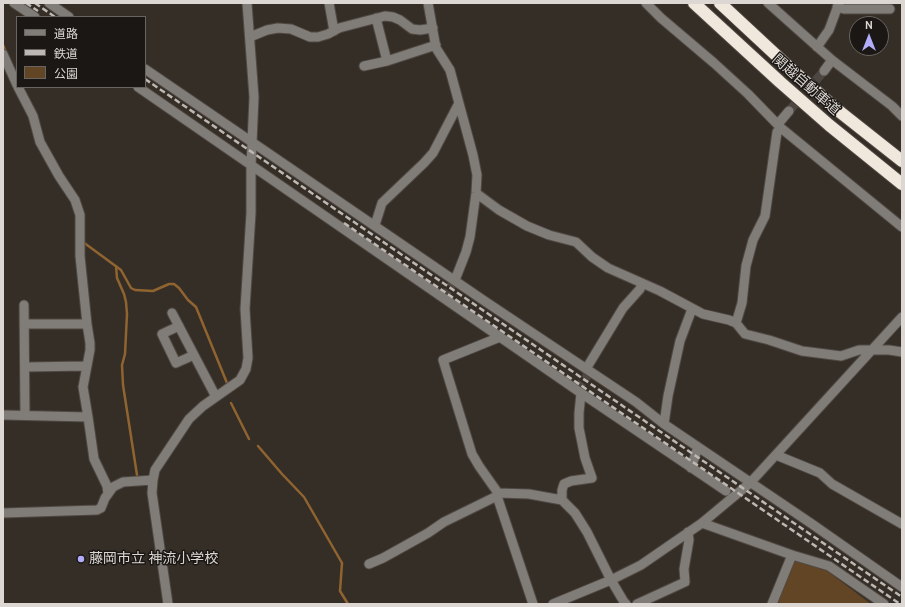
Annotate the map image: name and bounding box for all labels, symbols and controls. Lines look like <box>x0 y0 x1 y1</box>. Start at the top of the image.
legend <box>16 16 146 88</box>
north arrow <box>849 16 889 56</box>
text: N <box>865 18 873 32</box>
text: 道路 <box>54 26 78 41</box>
text: 鉄道 <box>54 46 78 61</box>
street label: 関越自動車道 <box>769 51 843 119</box>
text: 公園 <box>54 66 78 81</box>
place label: 藤岡市立 神流小学校 <box>89 551 218 567</box>
marker: 藤岡市立 神流小学校 <box>76 554 86 564</box>

